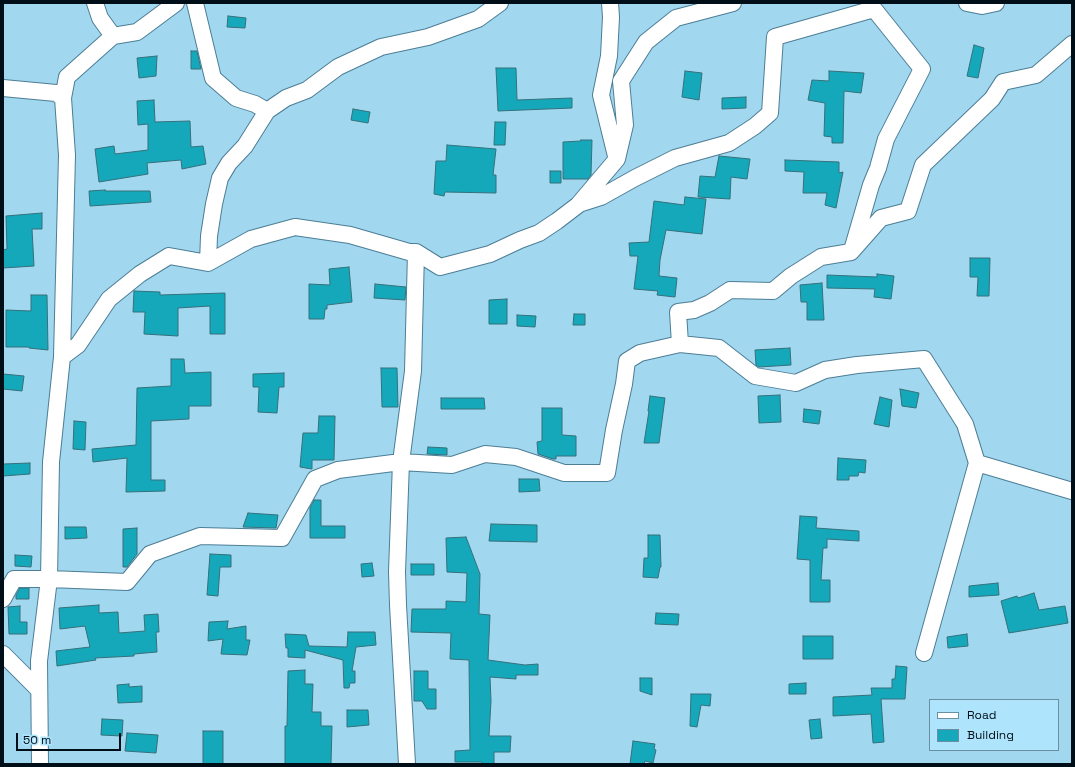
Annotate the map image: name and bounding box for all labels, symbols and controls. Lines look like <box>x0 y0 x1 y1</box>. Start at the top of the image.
legend <box>929 699 1059 751</box>
text: Road <box>967 707 996 723</box>
scale bar <box>18 725 123 751</box>
text: Building <box>967 727 1014 743</box>
text: 50 m <box>23 732 51 748</box>

